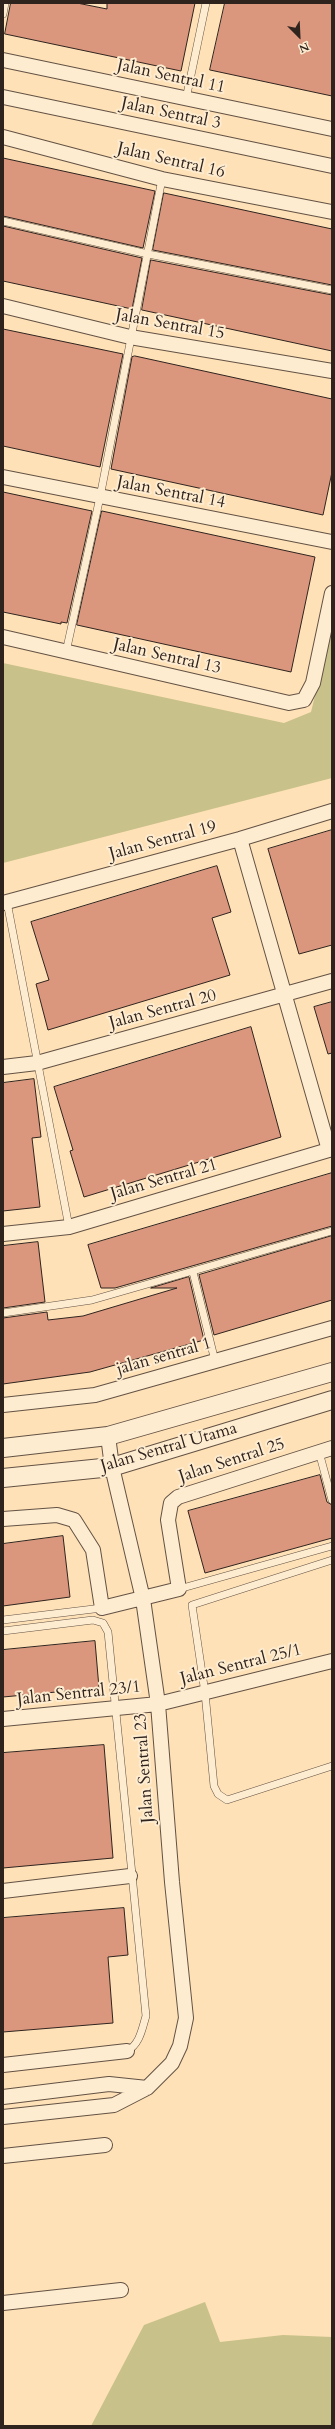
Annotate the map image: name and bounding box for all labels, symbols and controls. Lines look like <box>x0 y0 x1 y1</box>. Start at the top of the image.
north arrow <box>279 16 319 56</box>
text: N <box>297 39 312 56</box>
street label: Jalan Sentral 11 <box>115 56 227 98</box>
street label: Jalan Sentral 3 <box>119 93 223 135</box>
street label: Jalan Sentral 16 <box>115 139 227 183</box>
street label: Jalan Sentral 15 <box>114 305 226 345</box>
street label: Jalan Sentral 14 <box>115 472 227 514</box>
street label: Jalan Sentral 13 <box>111 635 223 679</box>
street label: Jalan Sentral 19 <box>107 817 219 865</box>
street label: Jalan Sentral 20 <box>107 986 219 1034</box>
street label: Jalan Sentral 21 <box>108 1155 220 1205</box>
street label: jalan sentral 1 <box>114 1334 214 1380</box>
street label: Jalan Sentral Utama <box>98 1419 240 1477</box>
street label: Jalan Sentral 25 <box>176 1434 288 1488</box>
street label: Jalan Sentral 25/1 <box>178 1640 304 1690</box>
street label: Jalan Sentral 23/1 <box>16 1677 142 1711</box>
street label: Jalan Sentral 23 <box>131 1712 159 1824</box>

